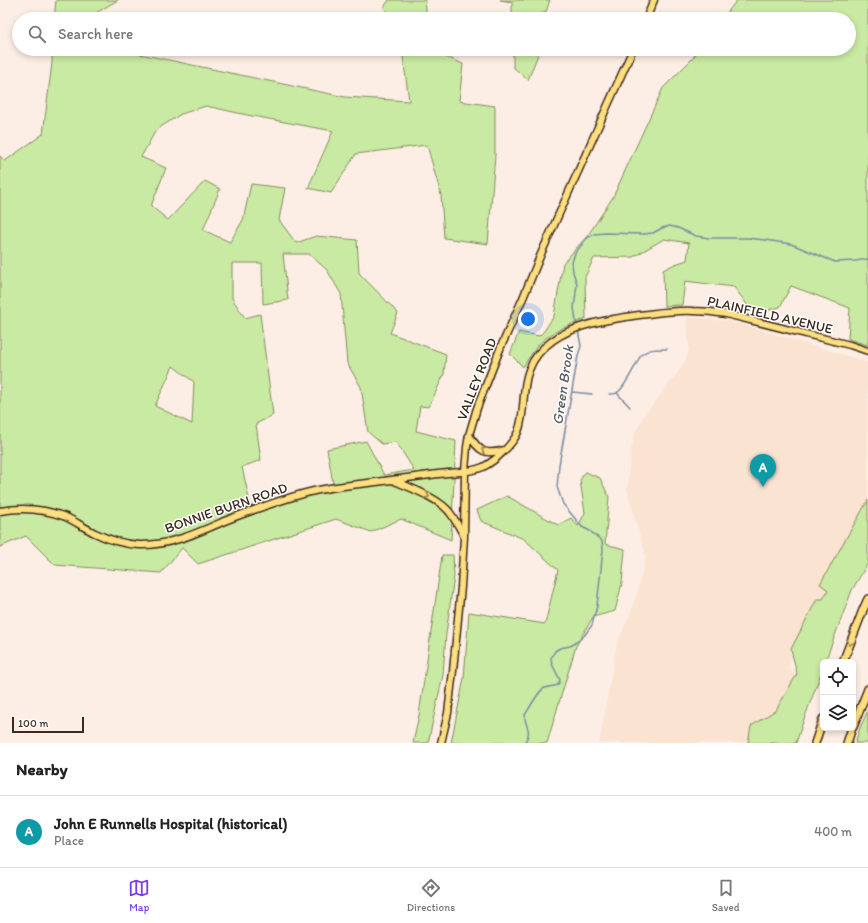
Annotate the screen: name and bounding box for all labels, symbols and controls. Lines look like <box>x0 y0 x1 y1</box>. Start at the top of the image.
search box <box>12 12 856 56</box>
icon: search <box>26 23 48 45</box>
text: Search here <box>58 25 133 43</box>
street label: PLAINFIELD AVENUE <box>706 292 835 338</box>
your location <box>518 309 538 329</box>
street label: VALLEY ROAD <box>453 335 501 423</box>
water label: Green Brook <box>548 343 578 426</box>
one-way arrow <box>481 447 489 455</box>
pin: A <box>750 454 776 487</box>
street label: BONNIE BURN ROAD <box>162 479 290 537</box>
one-way arrow <box>423 491 431 499</box>
one-way arrow <box>847 640 855 647</box>
map controls <box>820 659 856 731</box>
button: locate <box>820 659 856 695</box>
button: layers <box>820 695 856 731</box>
scale bar <box>12 715 84 734</box>
text: 100 m <box>18 717 48 730</box>
text: Nearby <box>16 759 68 779</box>
text: John E Runnells Hospital (historical) <box>54 815 287 833</box>
text: A <box>25 824 33 839</box>
text: 400 m <box>814 824 852 839</box>
text: Place <box>54 833 84 848</box>
tab: Map <box>128 877 150 914</box>
tab: Directions <box>407 877 455 914</box>
tab: Saved <box>712 877 740 914</box>

